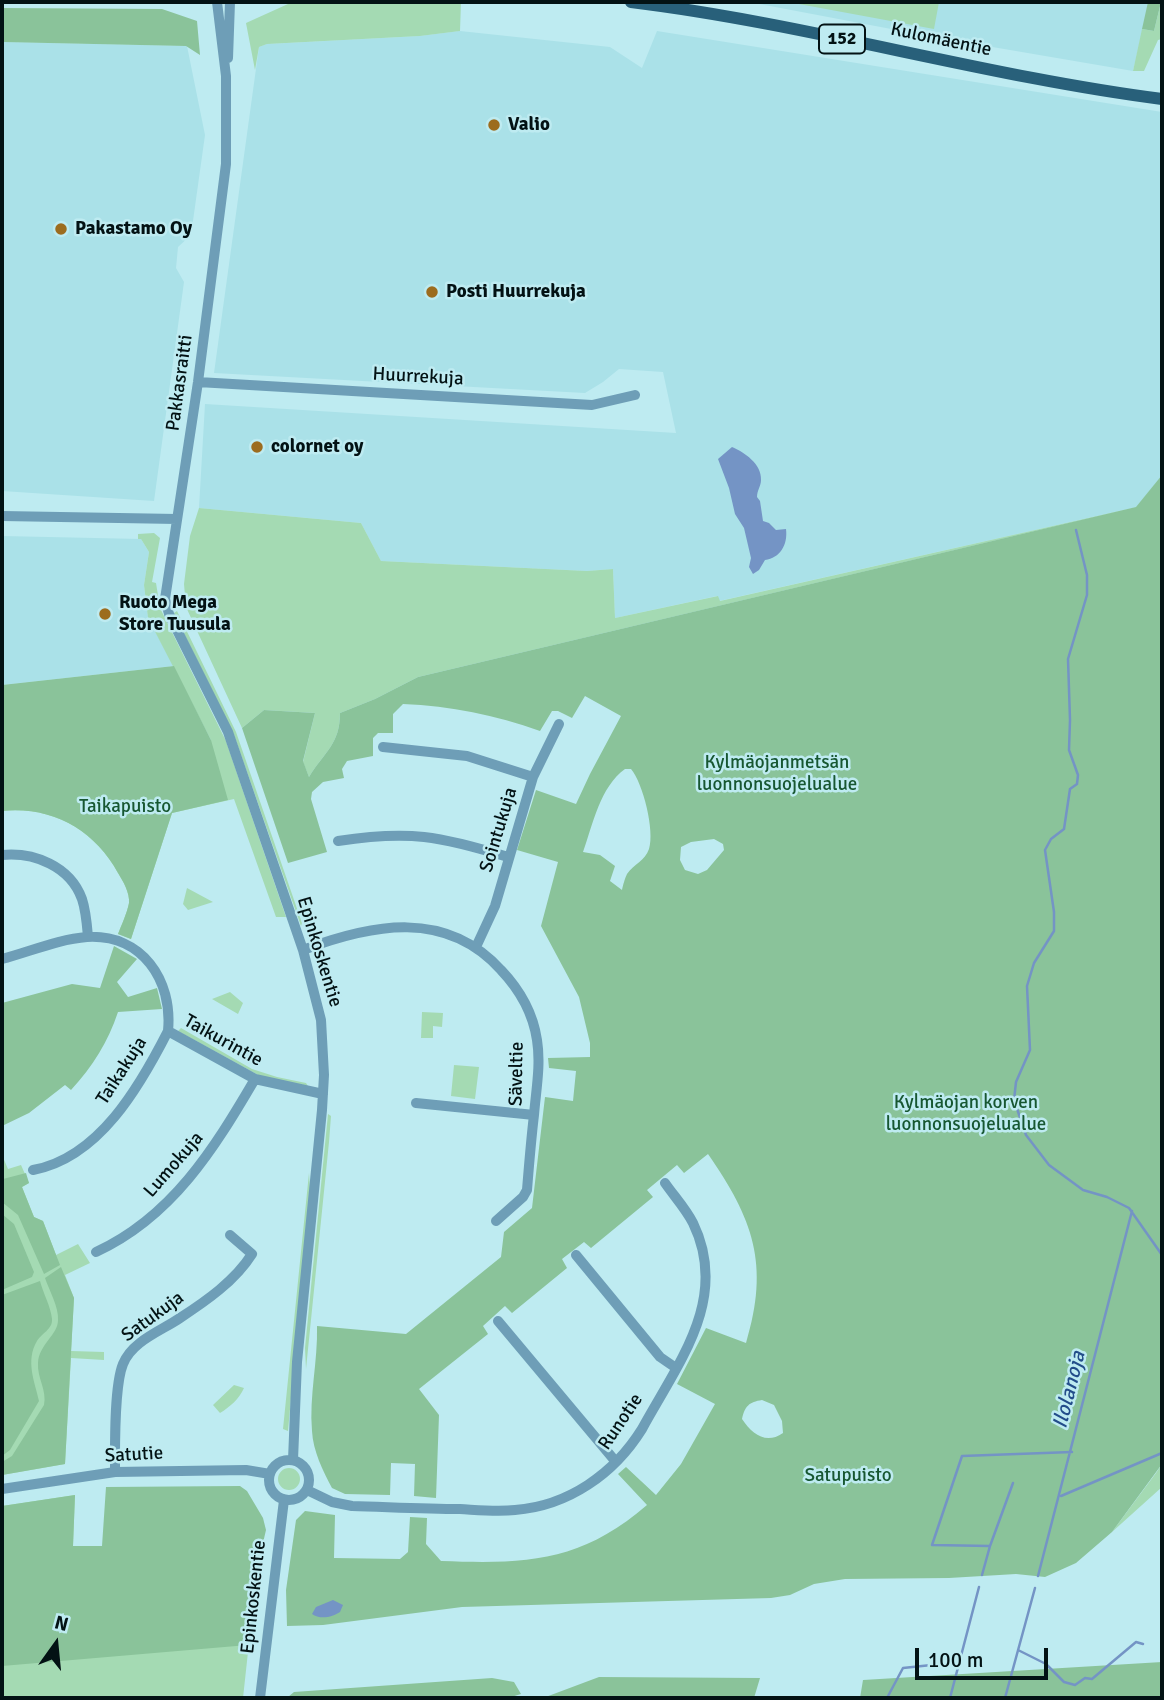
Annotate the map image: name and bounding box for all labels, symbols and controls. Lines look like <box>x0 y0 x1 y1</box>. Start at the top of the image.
street label: Kulomäentie <box>888 18 994 62</box>
road number: 152 <box>819 24 865 54</box>
place label: Valio <box>508 114 550 136</box>
marker: Valio <box>486 117 502 133</box>
place label: Pakastamo Oy <box>75 218 192 240</box>
marker: Pakastamo Oy <box>53 221 69 237</box>
place label: Posti Huurrekuja <box>446 281 586 303</box>
marker: Posti Huurrekuja <box>424 284 440 300</box>
street label: Pakkasraitti <box>162 333 198 433</box>
street label: Huurrekuja <box>372 363 464 391</box>
place label: colornet oy <box>271 436 363 458</box>
marker: colornet oy <box>249 439 265 455</box>
place label: Ruoto Mega Store Tuusula <box>119 592 231 636</box>
marker: Ruoto Mega Store Tuusula <box>97 606 113 622</box>
park label: Kylmäojanmetsän luonnonsuojelualue <box>697 752 857 796</box>
street label: Sointukuja <box>475 785 523 875</box>
park label: Taikapuisto <box>79 796 171 818</box>
street label: Epinkoskentie <box>291 894 347 1010</box>
street label: Taikurintie <box>180 1010 266 1072</box>
street label: Taikakuja <box>92 1033 152 1109</box>
street label: Säveltie <box>505 1042 529 1106</box>
park label: Kylmäojan korven luonnonsuojelualue <box>886 1092 1046 1136</box>
street label: Lumokuja <box>139 1128 209 1202</box>
street label: Satukuja <box>117 1287 189 1347</box>
water label: Ilolanoja <box>1048 1349 1092 1431</box>
street label: Runotie <box>594 1390 648 1454</box>
street label: Satutie <box>104 1442 164 1468</box>
park label: Satupuisto <box>804 1465 892 1487</box>
street label: Epinkoskentie <box>237 1539 271 1655</box>
north arrow <box>21 1609 91 1679</box>
text: N <box>52 1610 71 1637</box>
scale bar <box>919 1634 1052 1678</box>
text: 100 m <box>928 1647 983 1673</box>

